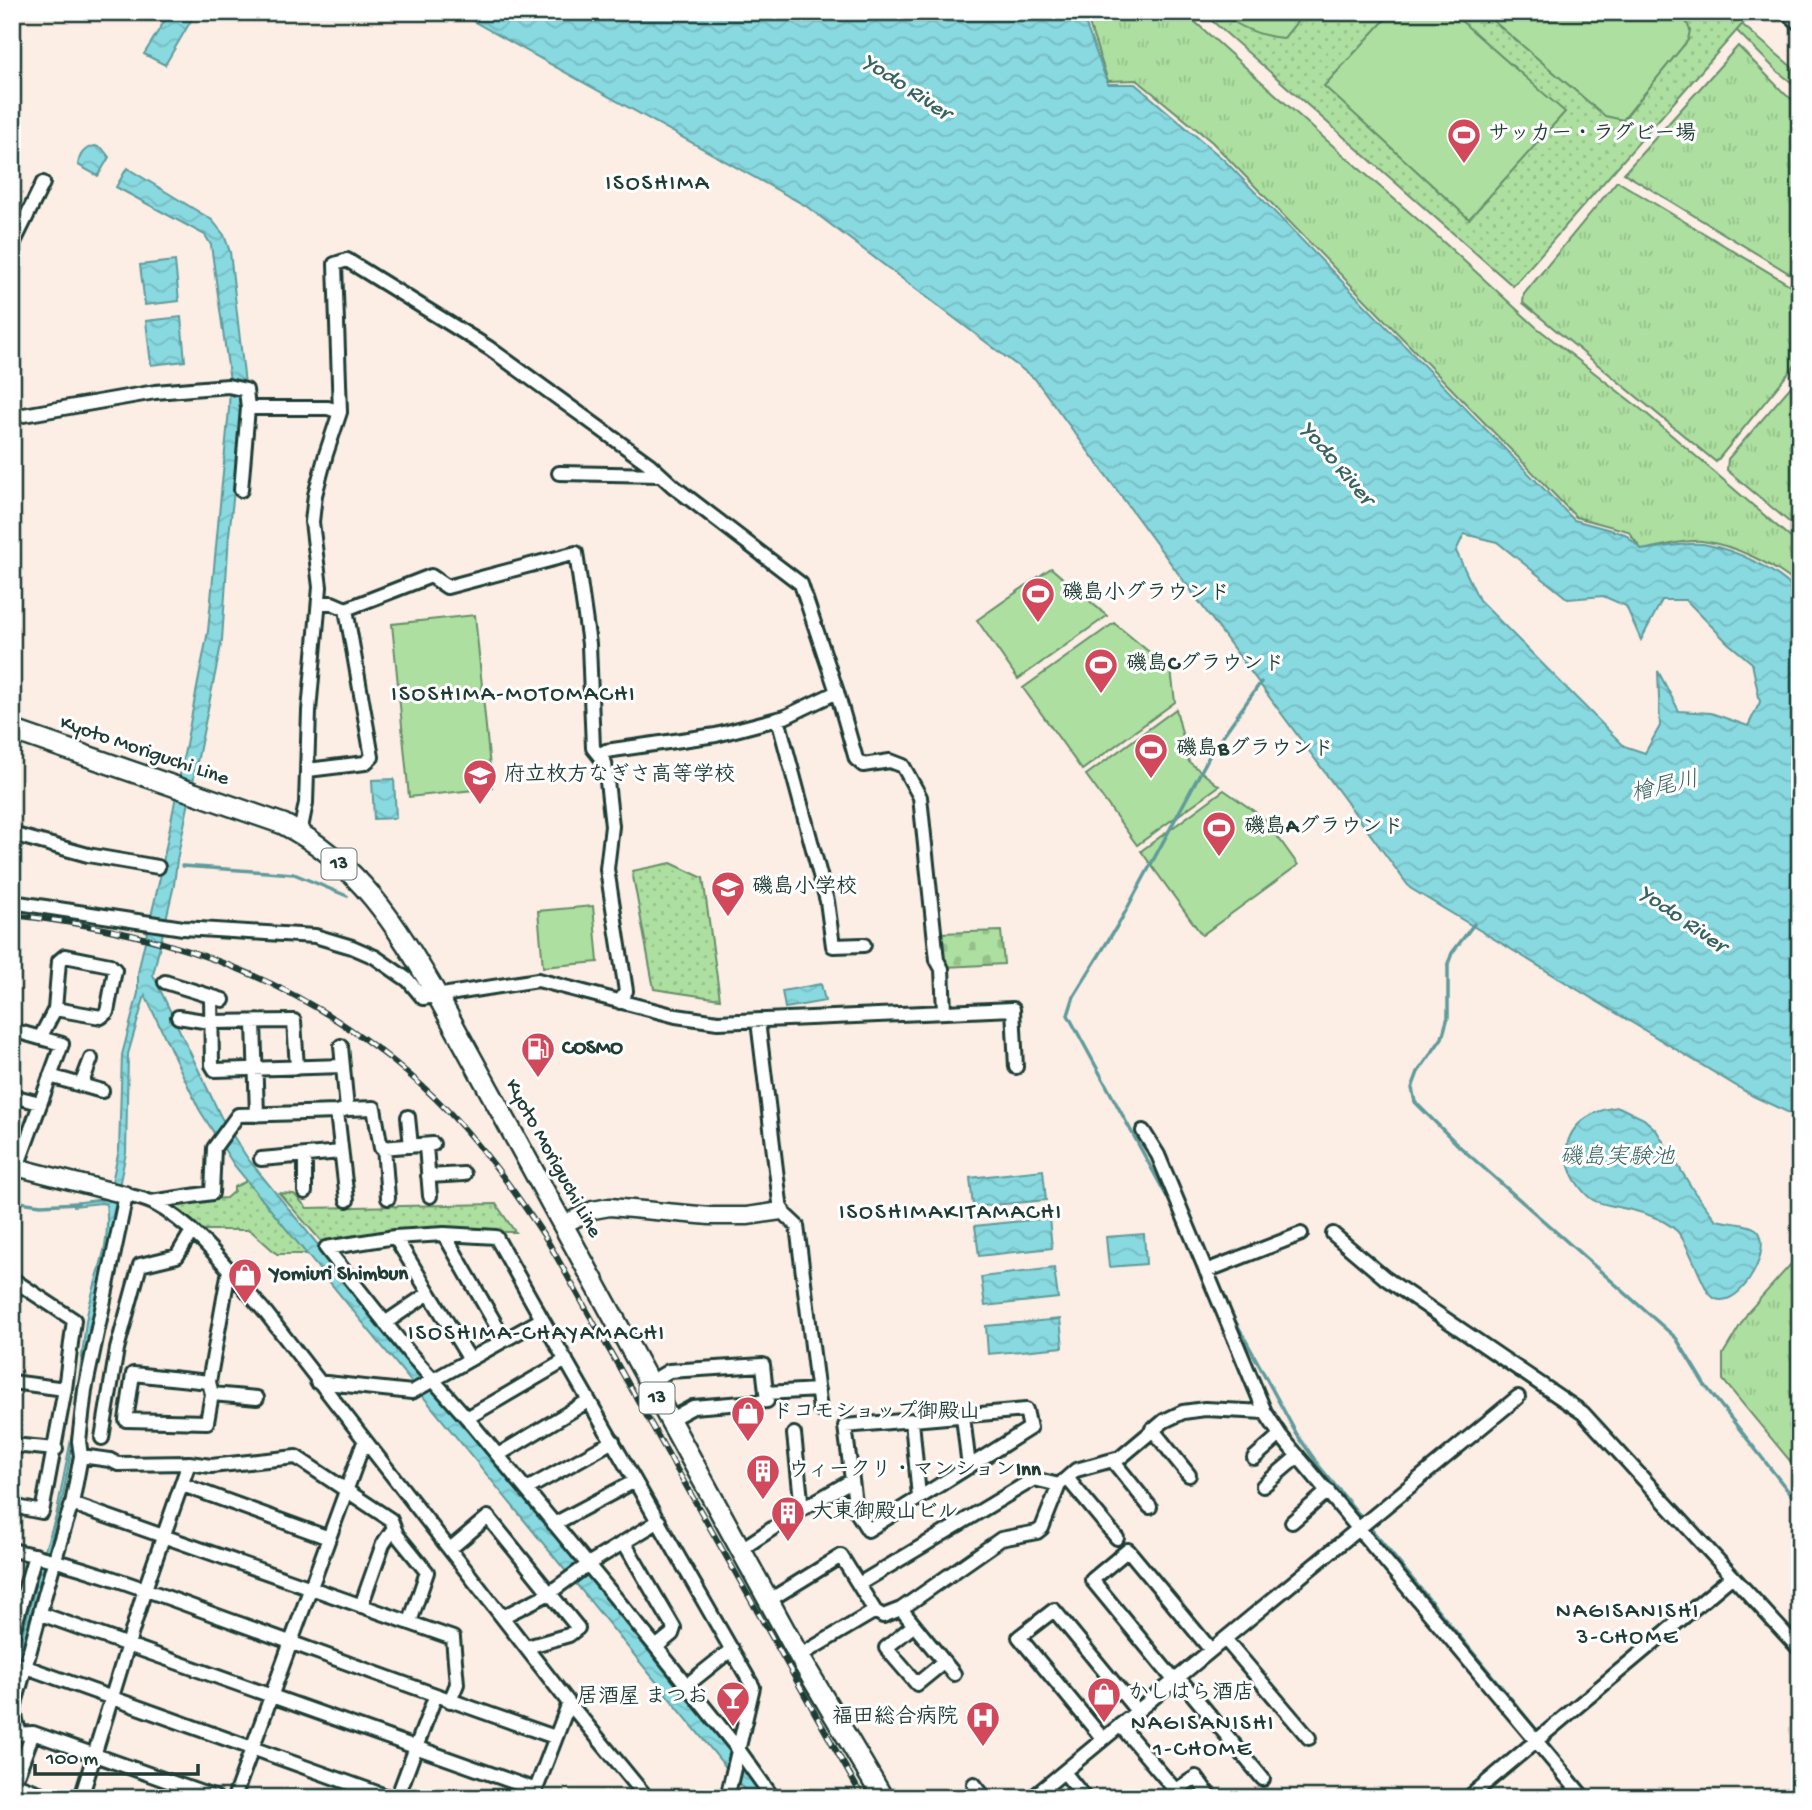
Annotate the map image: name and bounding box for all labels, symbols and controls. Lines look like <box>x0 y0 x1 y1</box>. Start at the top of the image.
water label: Yodo River <box>857 49 959 130</box>
sports icon: サッカー・ラグビー場 <box>1445 116 1483 165</box>
place label: サッカー・ラグビー場 <box>1488 121 1696 148</box>
district label: ISOSHIMA <box>606 171 710 198</box>
water label: Yodo River <box>1293 417 1382 515</box>
sports icon: 磯島小グラウンド <box>1019 575 1057 624</box>
place label: 磯島小グラウンド <box>1062 580 1230 607</box>
sports icon: 磯島Cグラウンド <box>1082 646 1120 695</box>
place label: 磯島Cグラウンド <box>1126 651 1284 678</box>
district label: ISOSHIMA-MOTOMACHI <box>391 682 637 709</box>
street label: Kyoto Moriguchi Line <box>56 711 233 793</box>
sports icon: 磯島Bグラウンド <box>1132 731 1170 780</box>
place label: 磯島Bグラウンド <box>1176 736 1334 763</box>
school or university icon: 府立枚方なぎさ高等学校 <box>461 757 499 806</box>
place label: 府立枚方なぎさ高等学校 <box>504 762 735 789</box>
water label: 檜尾川 <box>1628 766 1702 809</box>
sports icon: 磯島Aグラウンド <box>1200 809 1238 858</box>
place label: 磯島Aグラウンド <box>1244 814 1403 841</box>
road number: 13 <box>322 848 356 880</box>
school or university icon: 磯島小学校 <box>709 869 747 918</box>
place label: 磯島小学校 <box>752 874 857 901</box>
water label: Yodo River <box>1633 880 1735 963</box>
fuel station icon: COSMO <box>519 1030 557 1079</box>
place label: COSMO <box>561 1037 623 1062</box>
street label: Kyoto Moriguchi Line <box>498 1075 607 1244</box>
water label: 磯島実験池 <box>1560 1144 1676 1172</box>
district label: ISOSHIMAKITAMACHI <box>839 1200 1063 1227</box>
shop icon: Yomiuri Shimbun <box>226 1256 264 1305</box>
place label: Yomiuri Shimbun <box>267 1263 409 1288</box>
district label: ISOSHIMA-CHAYAMACHI <box>408 1321 666 1348</box>
road number: 13 <box>640 1382 674 1414</box>
shop icon: ドコモショップ御殿山 <box>729 1394 767 1443</box>
place label: ドコモショップ御殿山 <box>772 1400 980 1426</box>
building icon: ウィークリ・マンションInn <box>744 1452 782 1501</box>
place label: ウィークリ・マンションInn <box>788 1459 1042 1484</box>
building icon: 大東御殿山ビル <box>769 1494 807 1543</box>
place label: 大東御殿山ビル <box>812 1499 959 1526</box>
district label: NAGISANISHI 3-CHOME <box>1556 1599 1700 1652</box>
shop icon: かしはら酒店 <box>1085 1675 1123 1724</box>
bar icon: 居酒屋 まつお <box>714 1679 752 1728</box>
place label: かしはら酒店 <box>1128 1680 1254 1707</box>
place label: 居酒屋 まつお <box>577 1685 708 1711</box>
hospital icon: 福田総合病院 <box>964 1699 1002 1748</box>
place label: 福田総合病院 <box>832 1704 958 1731</box>
district label: NAGISANISHI 1-CHOME <box>1131 1711 1275 1764</box>
scale bar <box>35 1733 198 1777</box>
text: 100 m <box>45 1748 98 1773</box>

